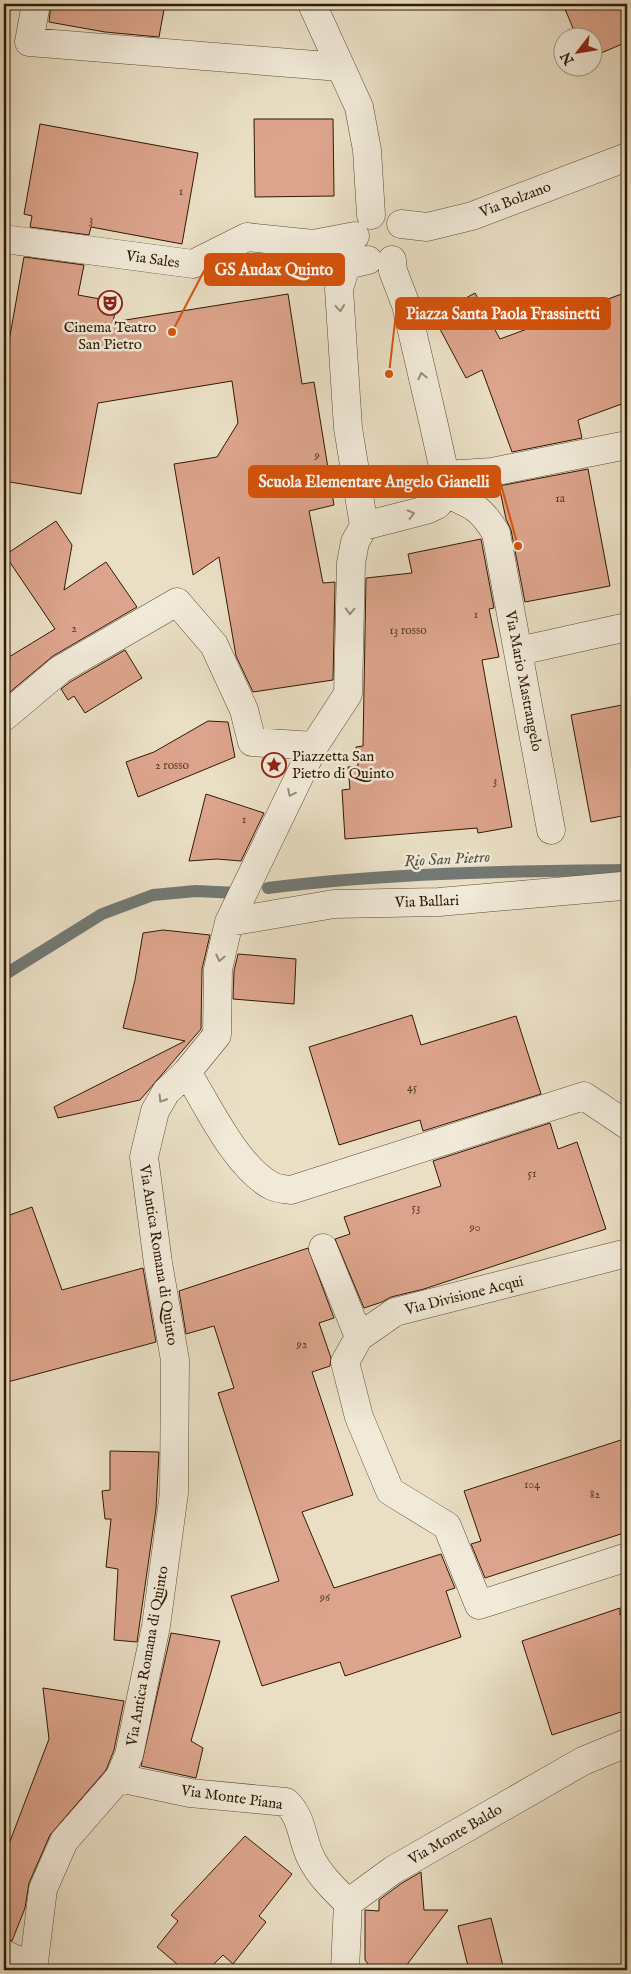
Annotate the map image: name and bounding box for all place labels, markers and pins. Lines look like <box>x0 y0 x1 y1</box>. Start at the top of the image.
callout: GS Audax Quinto <box>205 254 344 285</box>
theatre icon: Cinema Teatro San Pietro <box>97 290 123 316</box>
callout: Piazza Santa Paola Frassinetti <box>396 298 610 329</box>
place label: Cinema Teatro San Pietro <box>64 318 156 354</box>
callout: Scuola Elementare Angelo Gianelli <box>249 466 500 497</box>
place label: Piazzetta San Pietro di Quinto <box>292 747 394 783</box>
place icon: Piazzetta San Pietro di Quinto <box>261 752 287 778</box>

